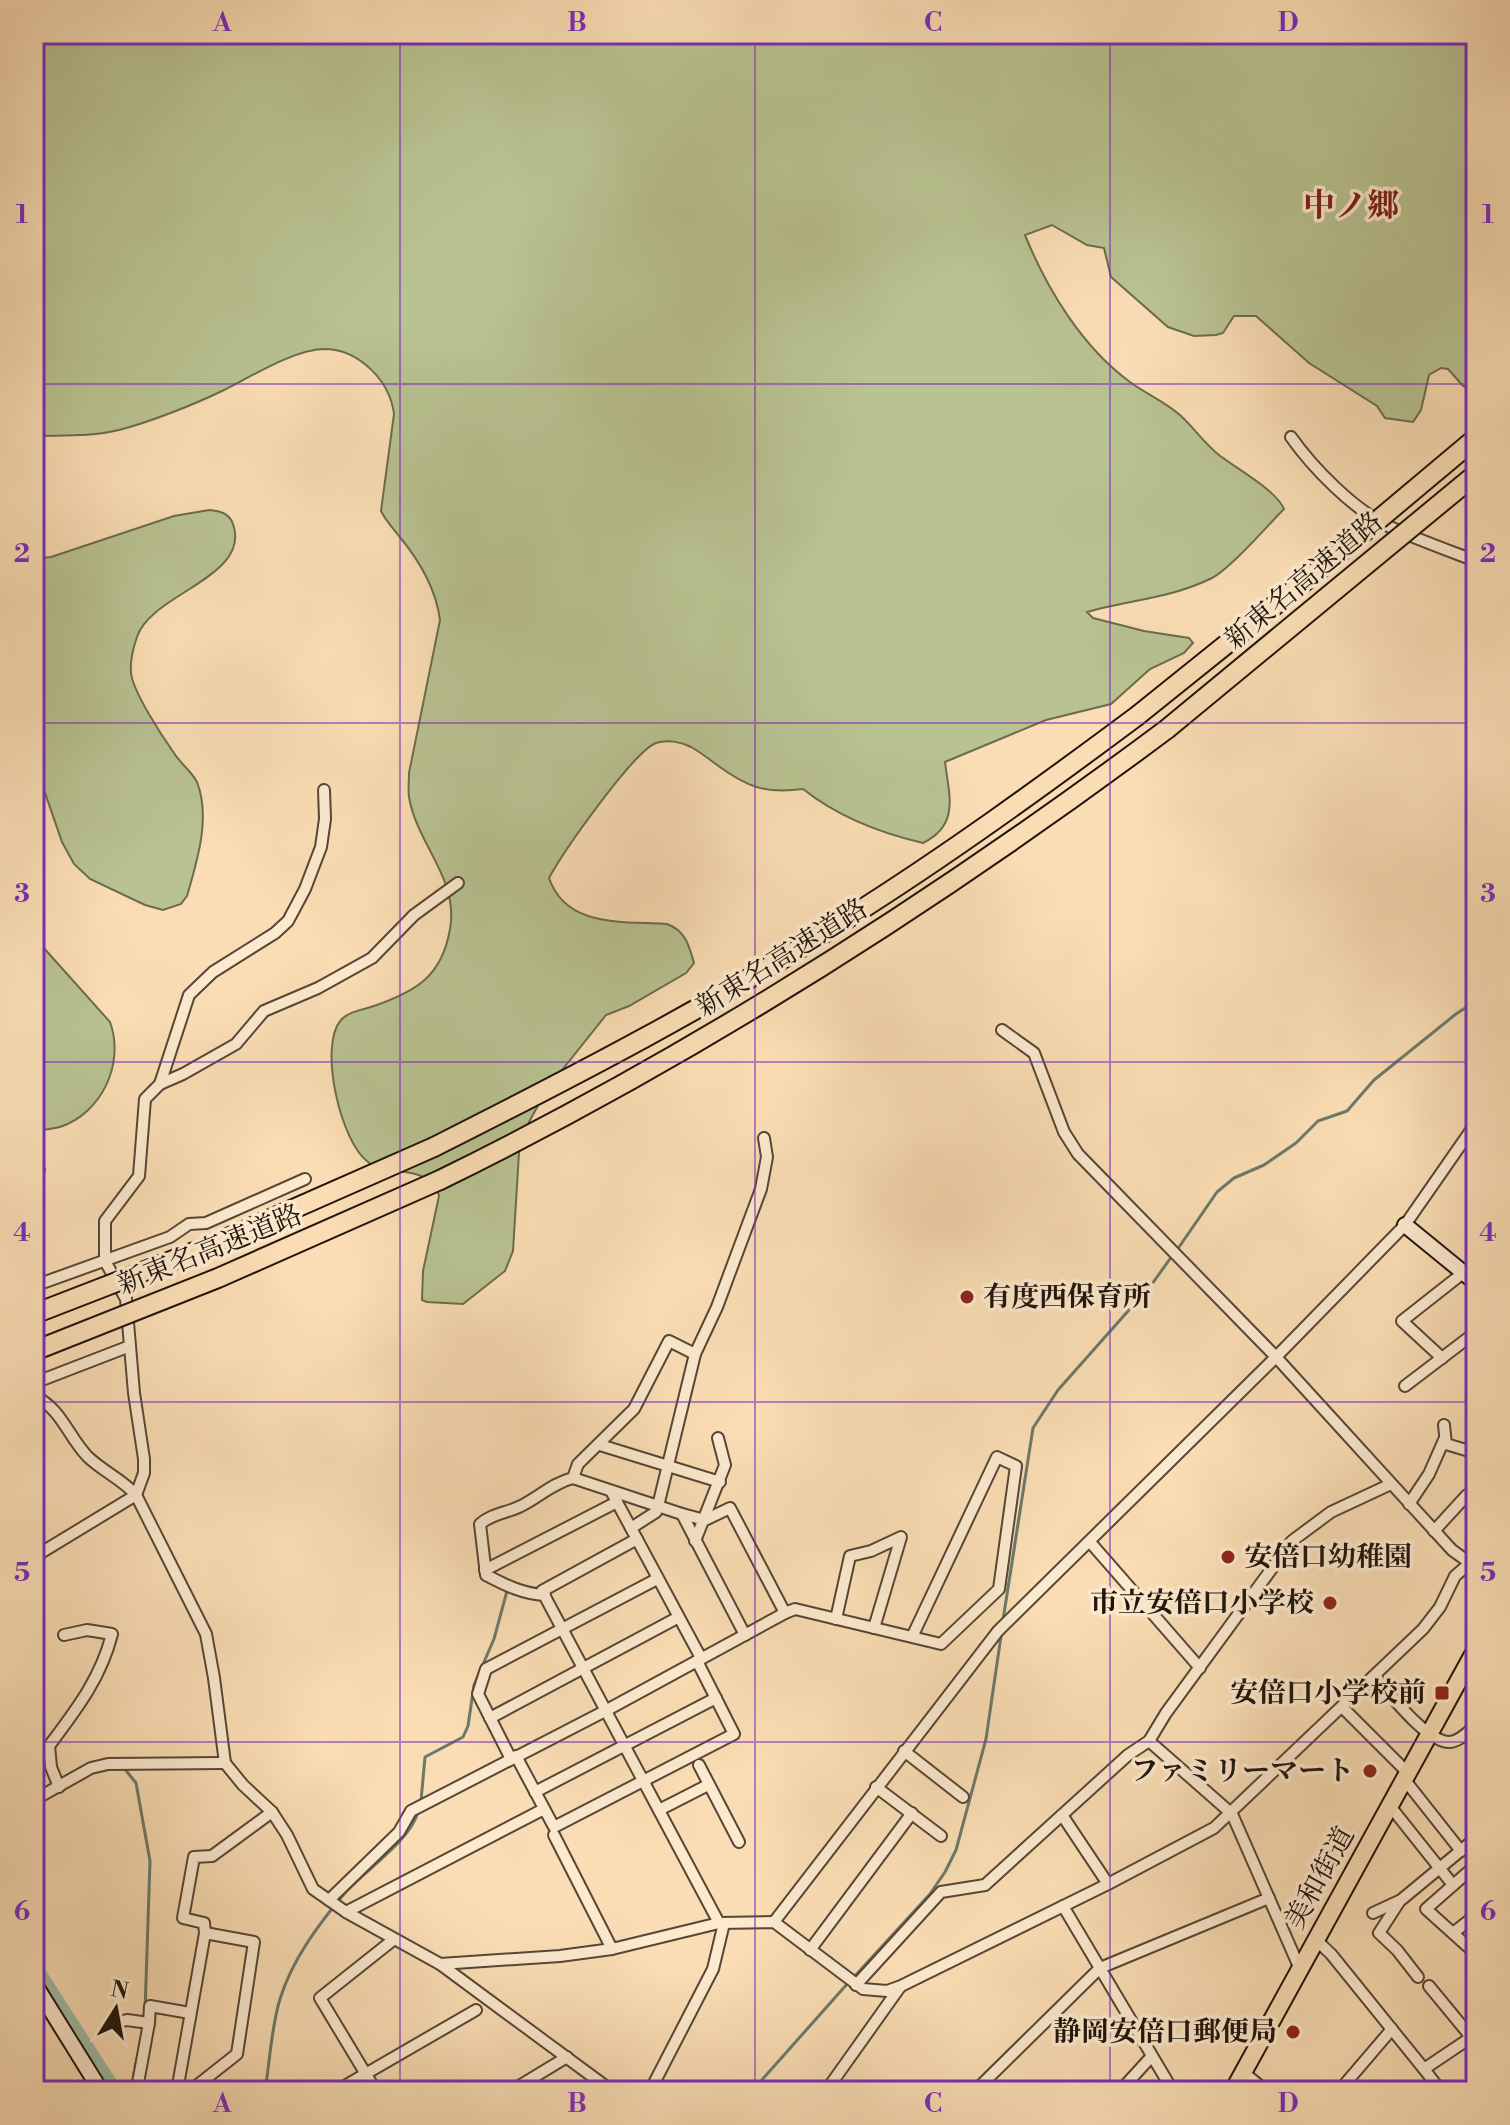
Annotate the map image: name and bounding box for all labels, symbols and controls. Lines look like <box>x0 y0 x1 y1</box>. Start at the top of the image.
text: A <box>212 7 232 39</box>
text: B <box>567 7 587 39</box>
text: C <box>924 7 942 39</box>
text: D <box>1278 7 1298 39</box>
district label: 中ノ郷 <box>1303 186 1399 226</box>
text: 1 <box>16 199 29 231</box>
text: 1 <box>1482 199 1495 231</box>
street label: 新東名高速道路 <box>1218 505 1390 657</box>
text: 2 <box>14 538 30 570</box>
text: 2 <box>1480 538 1496 570</box>
text: 3 <box>14 878 30 910</box>
text: 3 <box>1480 878 1496 910</box>
street label: 新東名高速道路 <box>690 891 874 1025</box>
street label: 新東名高速道路 <box>113 1197 307 1303</box>
text: 4 <box>13 1217 31 1249</box>
text: 4 <box>1479 1217 1497 1249</box>
place label: 有度西保育所 <box>983 1280 1151 1315</box>
marker: 有度西保育所 <box>958 1288 976 1306</box>
place label: 安倍口幼稚園 <box>1244 1540 1412 1575</box>
marker: 安倍口幼稚園 <box>1219 1548 1237 1566</box>
text: 5 <box>14 1557 30 1589</box>
text: 5 <box>1480 1557 1496 1589</box>
place label: 市立安倍口小学校 <box>1090 1586 1314 1621</box>
marker: 市立安倍口小学校 <box>1321 1594 1339 1612</box>
place label: 安倍口小学校前 <box>1230 1676 1426 1711</box>
marker: 安倍口小学校前 <box>1433 1684 1451 1702</box>
place label: ファミリーマート <box>1131 1754 1354 1789</box>
marker: ファミリーマート <box>1361 1762 1379 1780</box>
street label: 美和街道 <box>1278 1821 1362 1935</box>
text: 6 <box>14 1896 30 1928</box>
text: 6 <box>1480 1896 1496 1928</box>
north arrow <box>76 1969 156 2049</box>
text: N <box>108 1976 131 2006</box>
place label: 静岡安倍口郵便局 <box>1053 2015 1277 2050</box>
marker: 静岡安倍口郵便局 <box>1284 2023 1302 2041</box>
text: A <box>212 2088 232 2120</box>
text: B <box>567 2088 587 2120</box>
text: C <box>924 2088 942 2120</box>
text: D <box>1278 2088 1298 2120</box>

